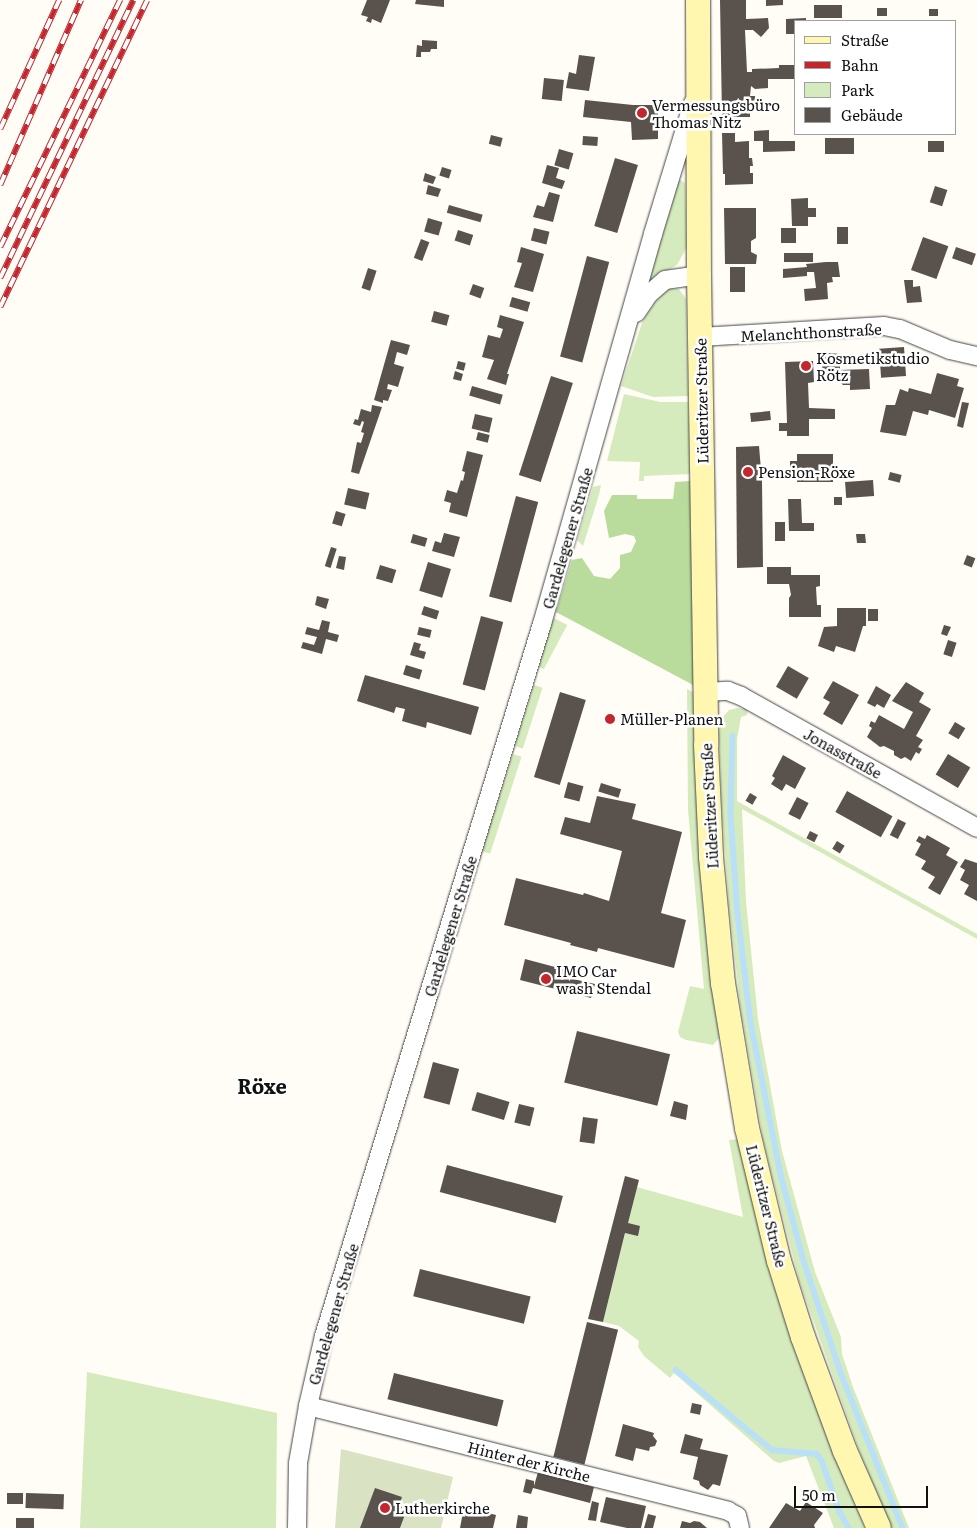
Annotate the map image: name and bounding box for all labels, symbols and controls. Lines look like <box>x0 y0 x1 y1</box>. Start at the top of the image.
legend <box>794 20 957 135</box>
text: Straße <box>841 28 889 51</box>
text: Bahn <box>841 53 879 76</box>
text: Park <box>841 78 874 101</box>
place label: Vermessungsbüro Thomas Nitz <box>652 95 780 130</box>
text: Gebäude <box>841 103 903 126</box>
marker: Vermessungsbüro Thomas Nitz <box>636 107 648 119</box>
street label: Melanchthonstraße <box>740 319 882 345</box>
street label: Lüderitzer Straße <box>691 338 711 464</box>
place label: Kosmetikstudio Rötz <box>816 348 930 383</box>
marker: Kosmetikstudio Rötz <box>800 360 812 372</box>
place label: Pension-Röxe <box>758 463 855 481</box>
street label: Gardelegener Straße <box>538 465 596 611</box>
marker: Pension-Röxe <box>742 466 754 478</box>
place label: Müller-Planen <box>620 710 723 728</box>
marker: Müller-Planen <box>604 713 616 725</box>
street label: Jonasstraße <box>801 724 885 782</box>
street label: Lüderitzer Straße <box>697 743 721 869</box>
street label: Gardelegener Straße <box>420 853 480 999</box>
place label: IMO Car wash Stendal <box>556 961 651 996</box>
marker: IMO Car wash Stendal <box>540 973 552 985</box>
district label: Röxe <box>237 1073 287 1097</box>
street label: Lüderitzer Straße <box>743 1143 791 1269</box>
street label: Gardelegener Straße <box>304 1241 362 1387</box>
street label: Hinter der Kirche <box>466 1437 592 1485</box>
scale bar <box>797 1476 931 1508</box>
text: 50 m <box>802 1483 836 1506</box>
place label: Lutherkirche <box>395 1499 490 1517</box>
marker: Lutherkirche <box>379 1502 391 1514</box>

